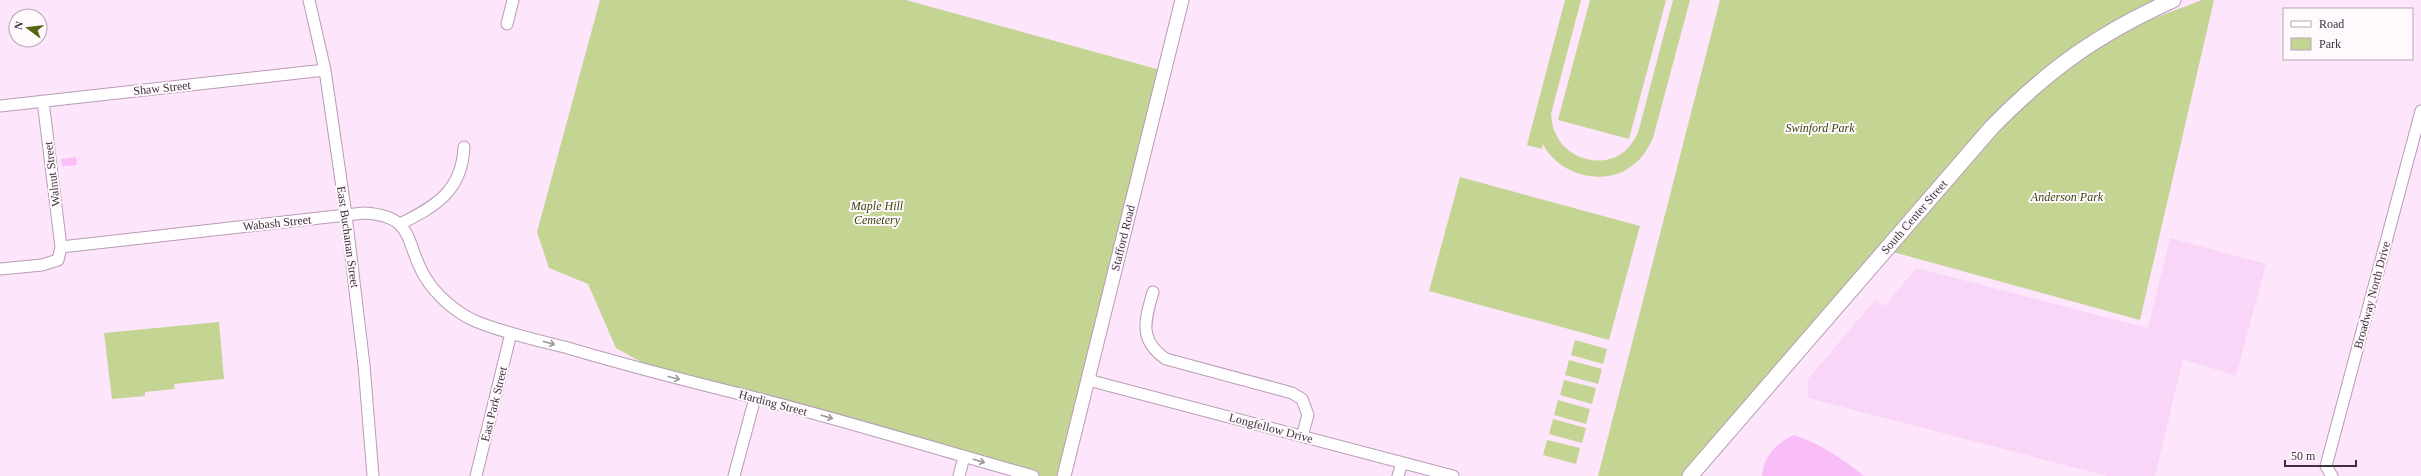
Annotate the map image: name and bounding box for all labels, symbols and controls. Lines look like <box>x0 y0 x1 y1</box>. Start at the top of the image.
north arrow <box>8 8 48 48</box>
legend <box>2283 8 2413 60</box>
text: Road <box>2319 17 2344 31</box>
text: N <box>12 20 25 31</box>
text: Park <box>2319 37 2341 51</box>
street label: Shaw Street <box>133 78 192 98</box>
park label: Swinford Park <box>1785 121 1855 135</box>
street label: Walnut Street <box>41 140 63 207</box>
street label: South Center Street <box>1878 176 1951 257</box>
street label: East Buchanan Street <box>334 185 362 289</box>
park label: Anderson Park <box>2030 190 2104 204</box>
park label: Maple Hill Cemetery <box>850 199 904 227</box>
street label: Stafford Road <box>1108 204 1138 272</box>
street label: Wabash Street <box>242 212 313 234</box>
street label: Broadway North Drive <box>2351 240 2393 350</box>
one-way arrow <box>542 340 555 347</box>
street label: East Park Street <box>478 364 510 443</box>
one-way arrow <box>667 375 680 382</box>
street label: Harding Street <box>737 387 809 419</box>
street label: Longfellow Drive <box>1228 410 1314 446</box>
one-way arrow <box>820 414 833 421</box>
scale bar <box>2285 442 2356 468</box>
text: 50 m <box>2291 449 2316 463</box>
one-way arrow <box>972 458 985 465</box>

